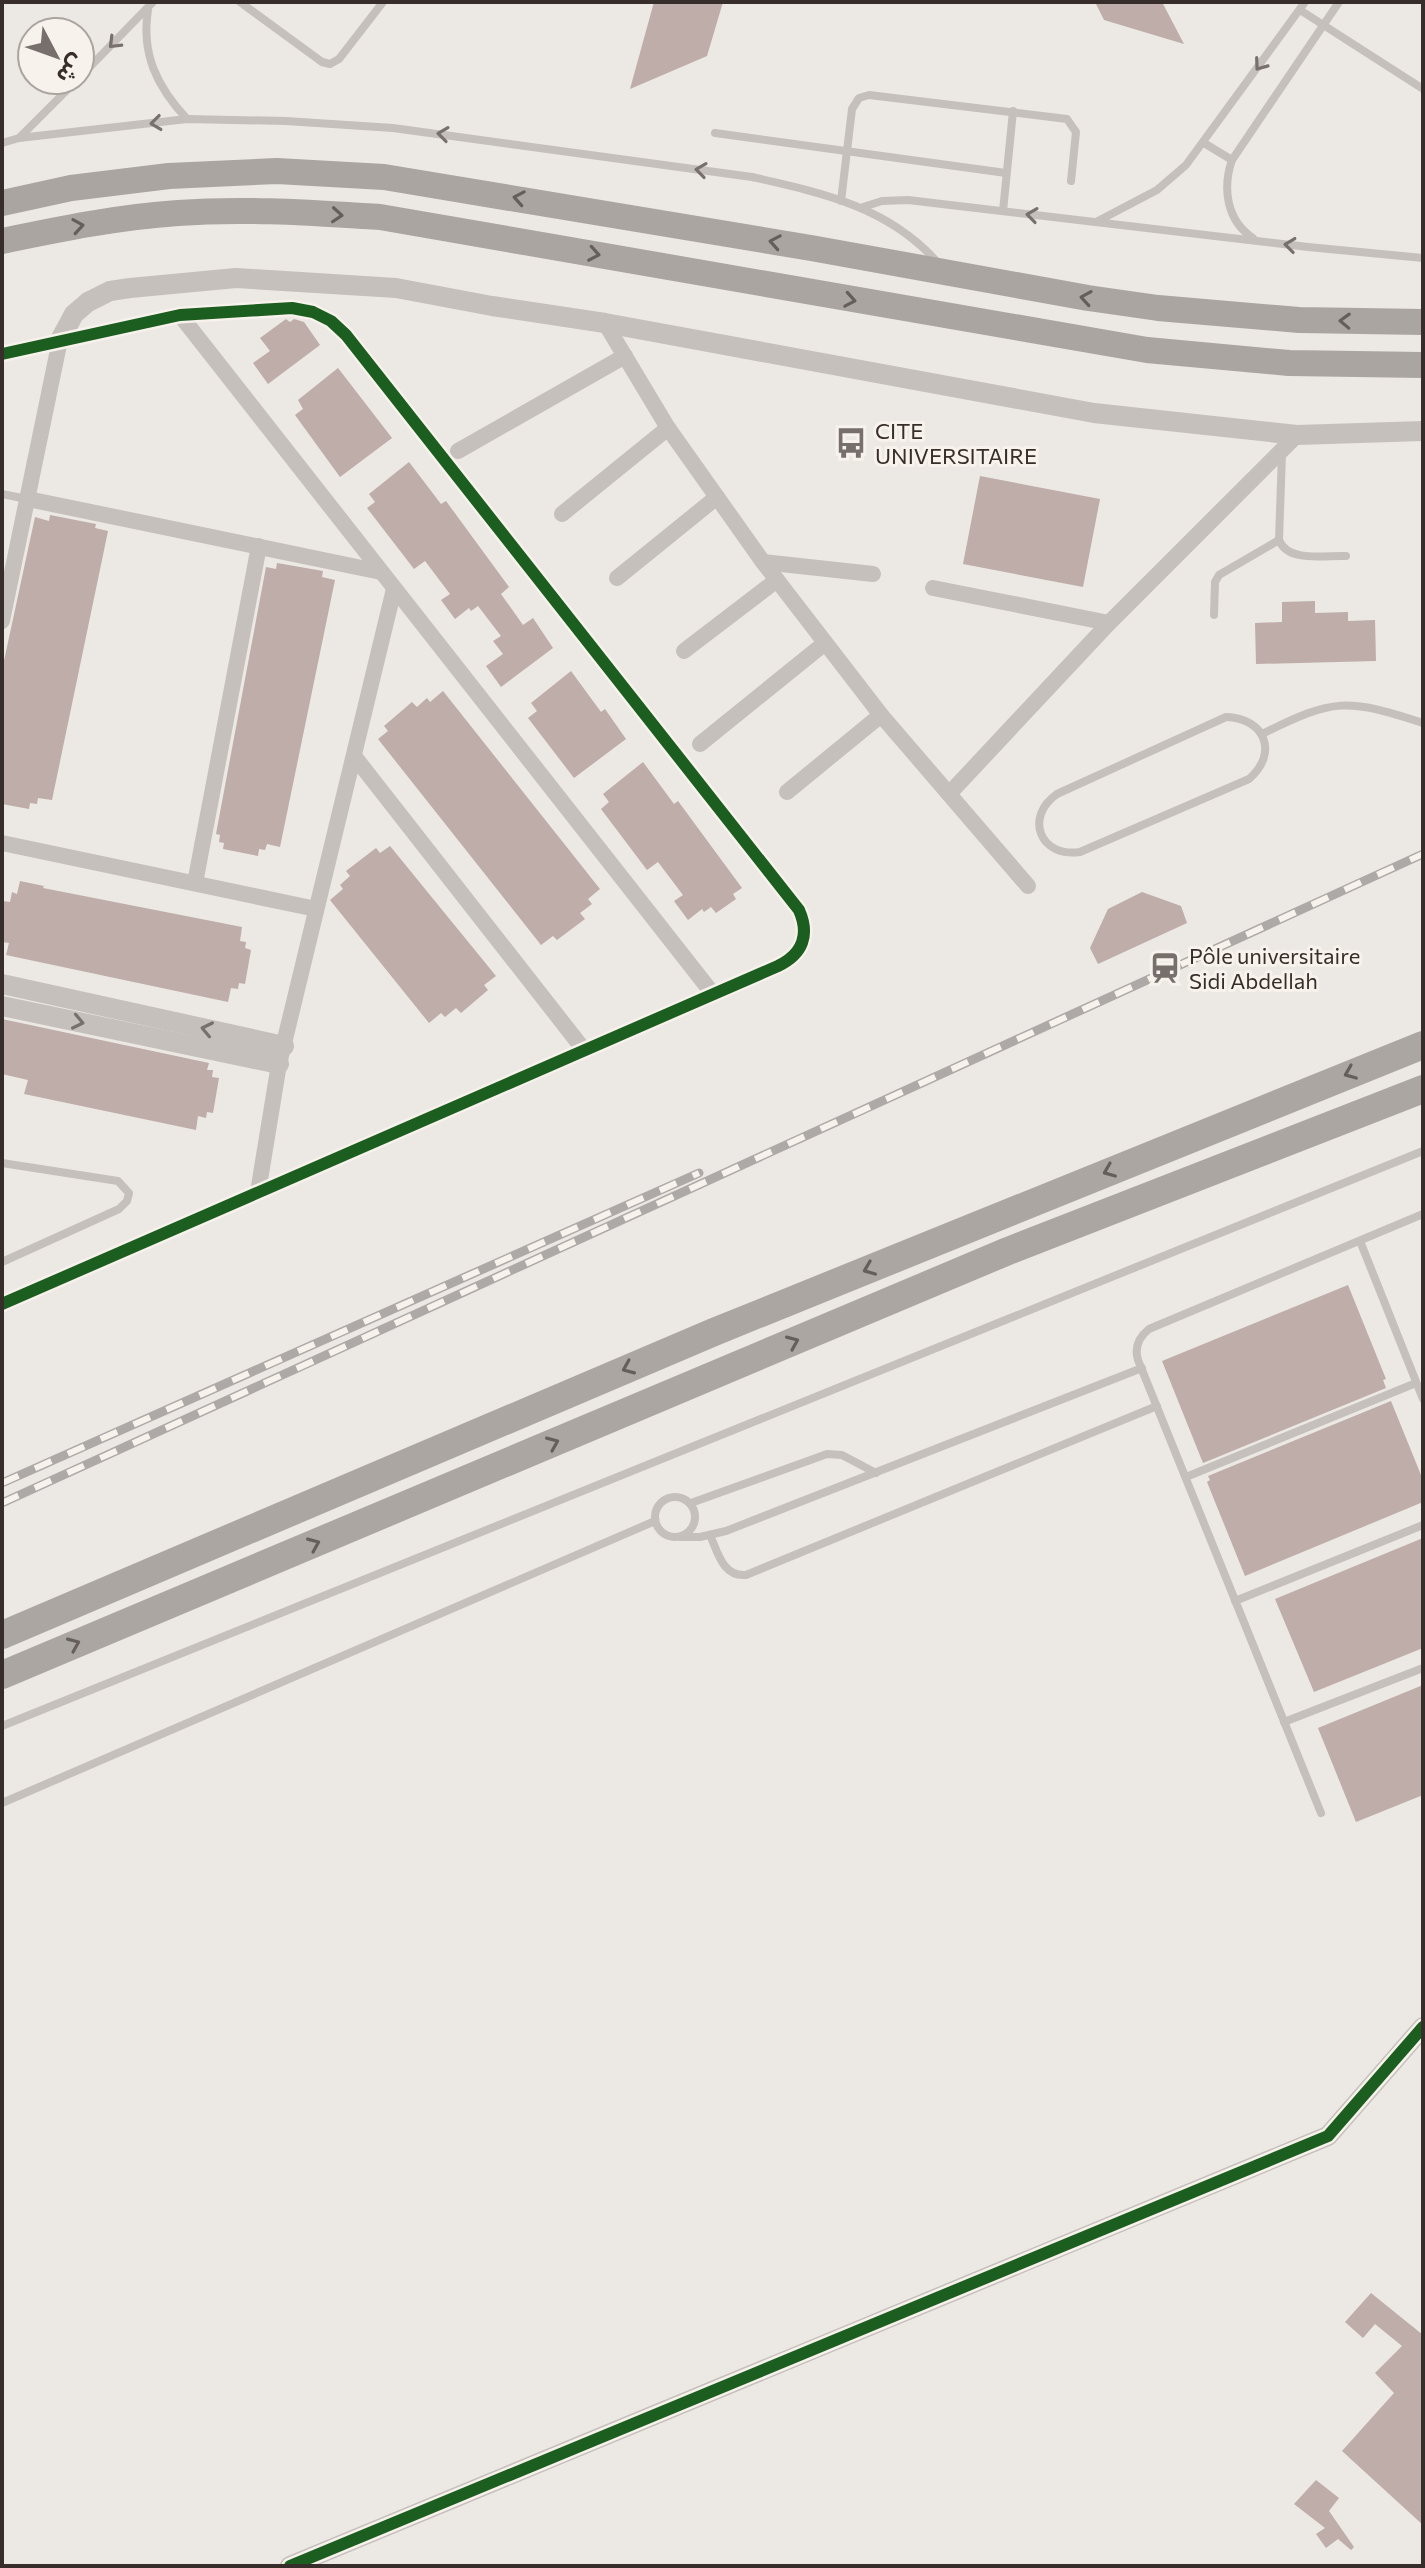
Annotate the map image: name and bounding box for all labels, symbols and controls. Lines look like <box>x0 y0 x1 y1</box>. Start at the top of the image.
north arrow <box>16 16 96 96</box>
one-way arrow <box>109 34 123 48</box>
text: ش <box>51 49 92 90</box>
one-way arrow <box>1255 57 1270 71</box>
one-way arrow <box>149 114 162 131</box>
one-way arrow <box>437 126 450 143</box>
one-way arrow <box>694 162 708 179</box>
one-way arrow <box>512 191 526 208</box>
one-way arrow <box>331 206 344 223</box>
one-way arrow <box>1025 207 1038 224</box>
one-way arrow <box>72 218 85 235</box>
one-way arrow <box>768 235 782 252</box>
one-way arrow <box>1283 237 1297 254</box>
one-way arrow <box>587 245 601 262</box>
one-way arrow <box>843 290 857 307</box>
one-way arrow <box>1079 290 1093 307</box>
one-way arrow <box>1338 313 1351 330</box>
place label: CITE UNIVERSITAIRE <box>875 417 1037 469</box>
bus stop icon: CITE UNIVERSITAIRE <box>834 426 868 460</box>
place label: Pôle universitaire Sidi Abdellah <box>1189 942 1360 994</box>
station icon: Pôle universitaire Sidi Abdellah <box>1148 951 1182 985</box>
one-way arrow <box>71 1013 85 1030</box>
one-way arrow <box>201 1021 215 1038</box>
one-way arrow <box>1344 1063 1358 1080</box>
one-way arrow <box>1103 1161 1117 1177</box>
one-way arrow <box>863 1259 877 1276</box>
one-way arrow <box>785 1335 799 1351</box>
one-way arrow <box>622 1359 637 1375</box>
one-way arrow <box>545 1436 559 1452</box>
one-way arrow <box>306 1537 320 1553</box>
one-way arrow <box>66 1638 80 1654</box>

